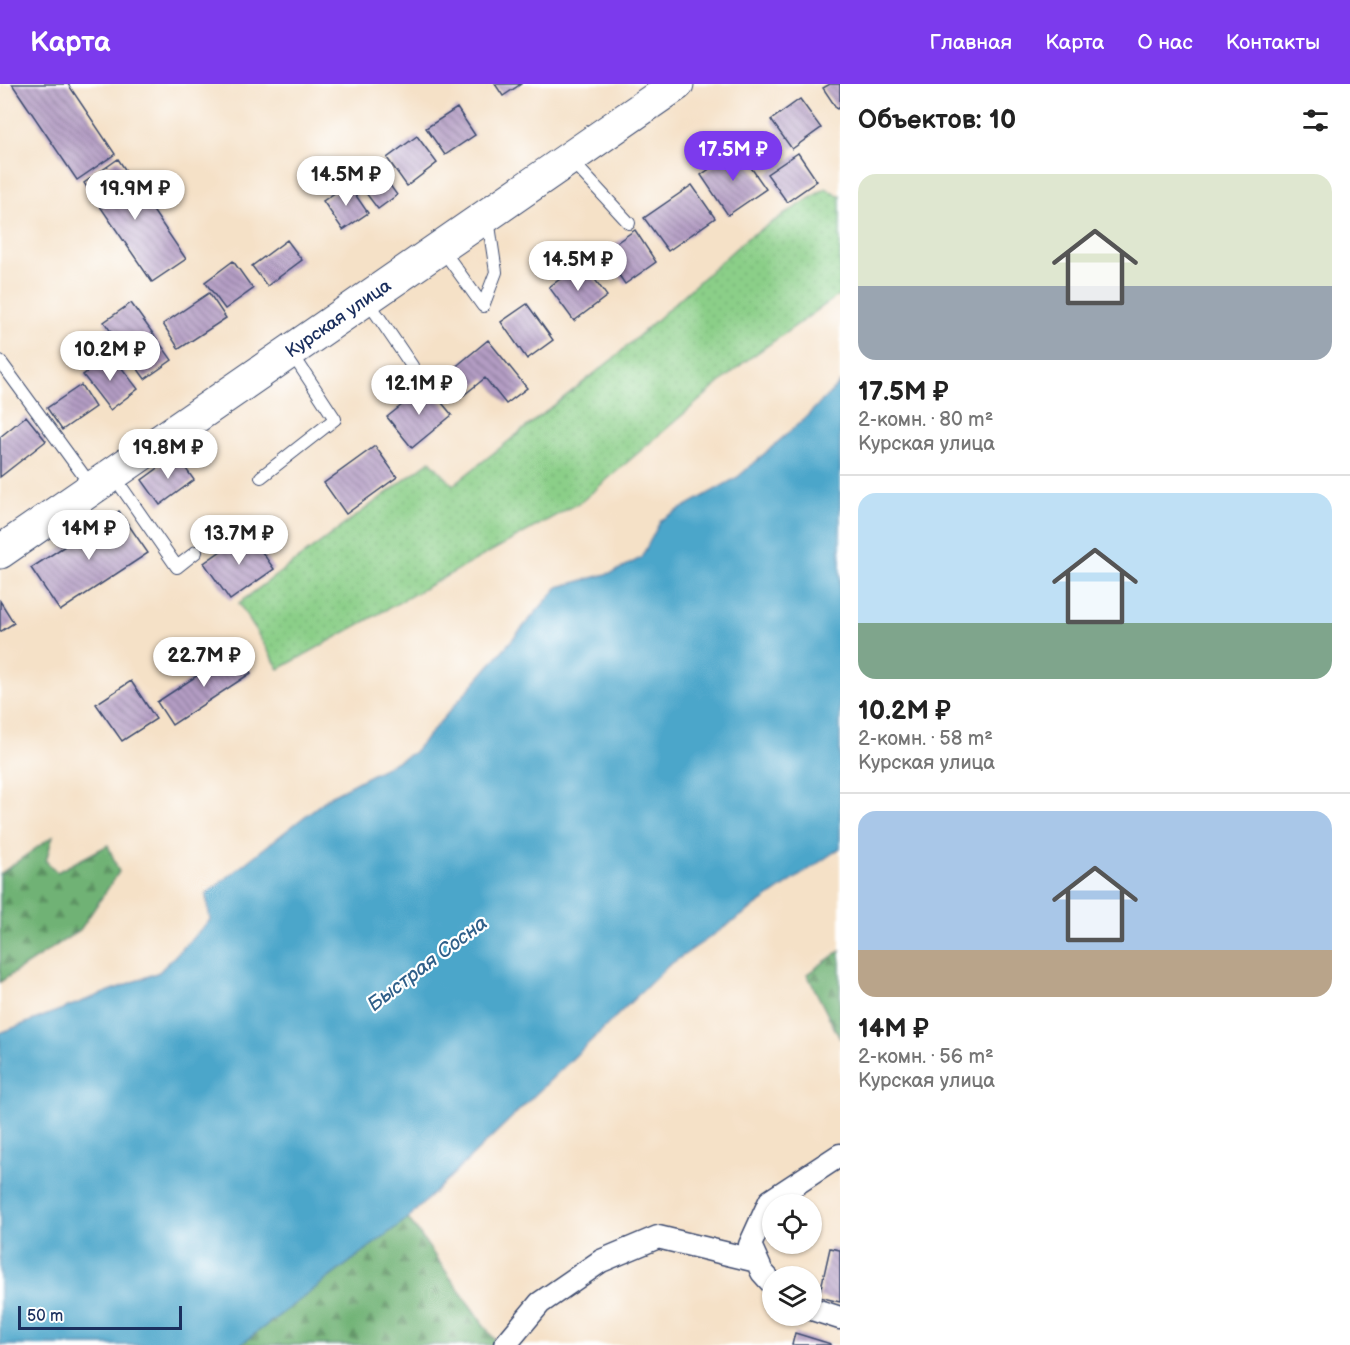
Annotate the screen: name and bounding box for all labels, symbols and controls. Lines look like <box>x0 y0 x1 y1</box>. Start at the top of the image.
text: Карта <box>30 26 110 59</box>
text: Главная <box>929 30 1012 55</box>
text: Карта <box>1045 30 1104 55</box>
text: О нас <box>1137 30 1193 55</box>
text: Контакты <box>1226 30 1320 55</box>
icon: filters <box>1299 104 1332 137</box>
text: Объектов: 10 <box>858 105 1016 136</box>
pin: 17.5M ₽ <box>678 131 788 182</box>
text: 17.5M ₽ <box>698 138 768 162</box>
pin: 14.5M ₽ <box>291 156 401 207</box>
text: 14.5M ₽ <box>311 163 381 187</box>
pin: 19.9M ₽ <box>80 170 190 221</box>
text: 19.9M ₽ <box>100 177 170 201</box>
icon: home <box>1041 213 1149 321</box>
pin: 14.5M ₽ <box>523 241 633 292</box>
text: 14.5M ₽ <box>543 248 613 272</box>
street label: Курская улица <box>282 275 395 362</box>
pin: 10.2M ₽ <box>55 331 165 382</box>
text: 10.2M ₽ <box>74 338 146 362</box>
pin: 12.1M ₽ <box>364 365 474 416</box>
text: 12.1M ₽ <box>385 372 453 396</box>
text: 17.5M ₽ <box>858 377 949 408</box>
text: 2-комн. · 80 m² <box>858 408 993 432</box>
pin: 19.8M ₽ <box>113 429 223 480</box>
text: Курская улица <box>858 432 995 456</box>
text: 19.8M ₽ <box>133 436 203 460</box>
pin: 14M ₽ <box>47 510 131 561</box>
pin: 13.7M ₽ <box>184 515 294 566</box>
text: 14M ₽ <box>62 517 116 541</box>
text: 13.7M ₽ <box>204 522 274 546</box>
icon: home <box>1041 532 1149 640</box>
pin: 22.7M ₽ <box>149 637 259 688</box>
text: 22.7M ₽ <box>167 644 241 668</box>
text: 10.2M ₽ <box>858 696 951 727</box>
text: 2-комн. · 58 m² <box>858 727 993 751</box>
text: Курская улица <box>858 751 995 775</box>
icon: home <box>1041 850 1149 958</box>
water label: Быстрая Сосна <box>363 911 492 1017</box>
text: 14M ₽ <box>858 1014 929 1045</box>
text: 2-комн. · 56 m² <box>858 1045 994 1069</box>
text: Курская улица <box>858 1069 995 1093</box>
map controls <box>762 1194 822 1326</box>
button: locate <box>762 1194 822 1254</box>
button: layers <box>762 1266 822 1326</box>
scale bar <box>18 1303 182 1330</box>
text: 50 m <box>27 1307 63 1326</box>

